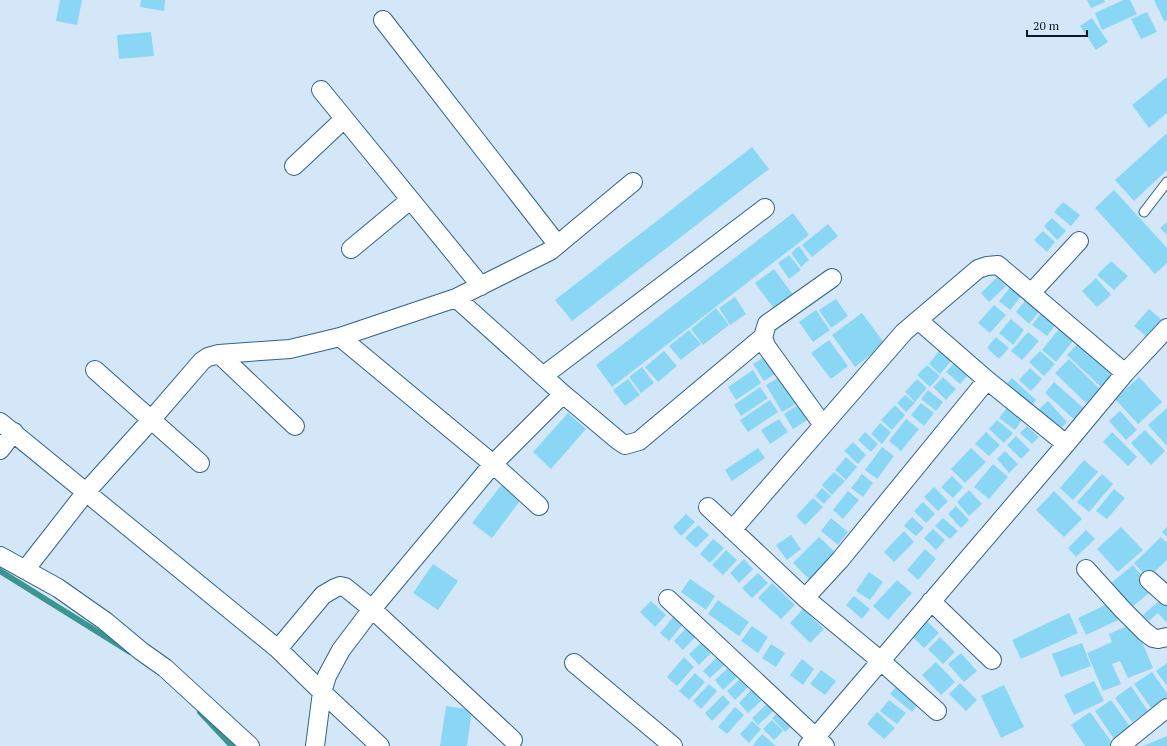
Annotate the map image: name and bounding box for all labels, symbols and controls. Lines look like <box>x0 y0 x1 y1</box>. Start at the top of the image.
scale bar <box>1027 12 1087 38</box>
text: 20 m <box>1033 18 1060 33</box>

